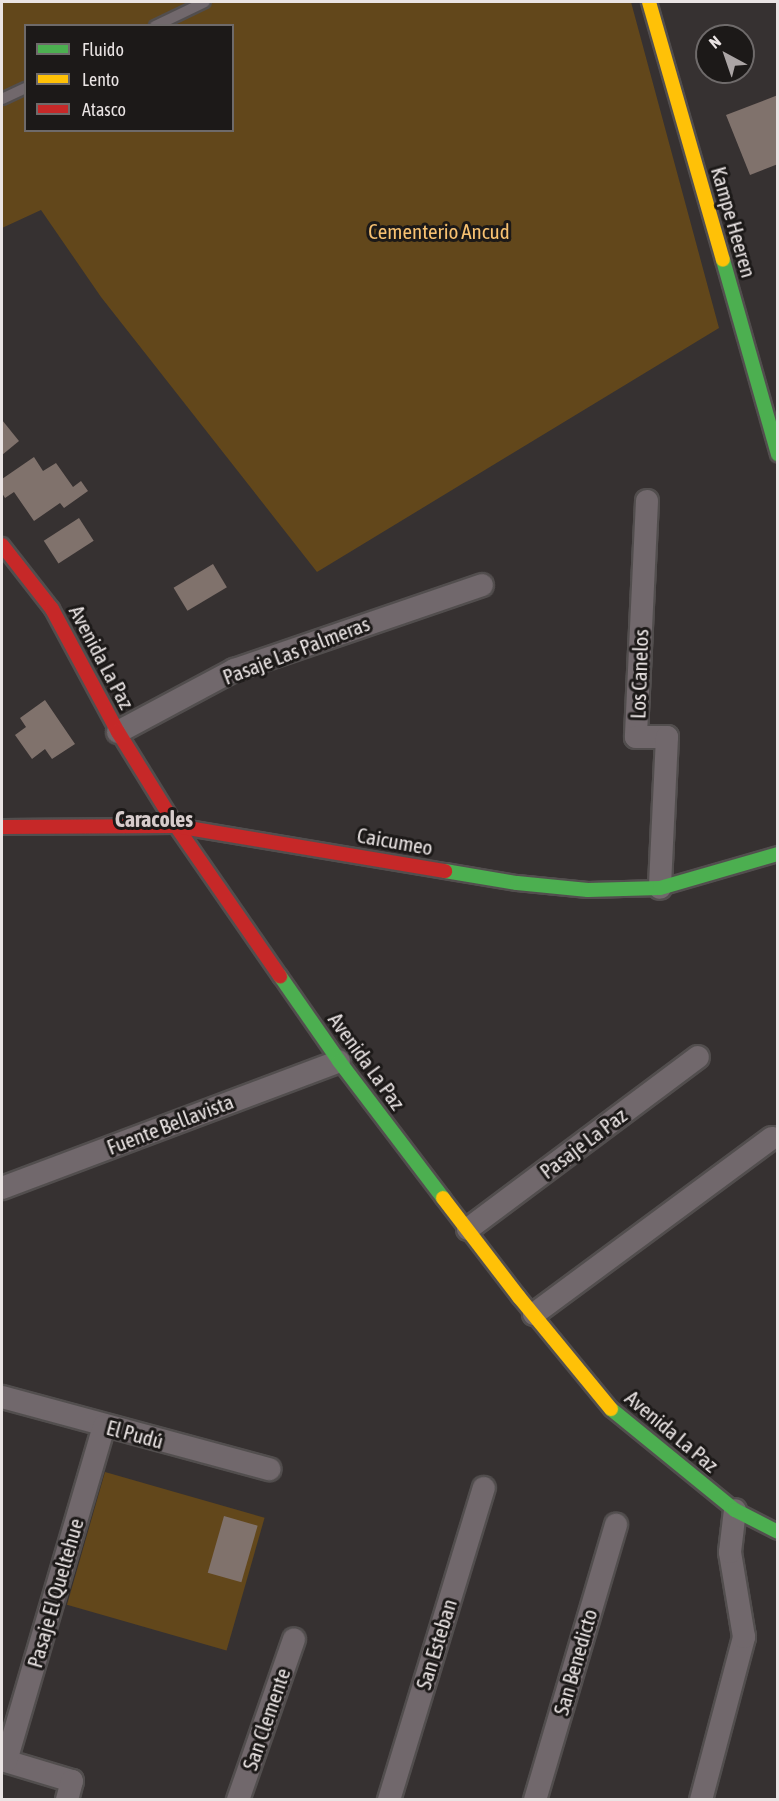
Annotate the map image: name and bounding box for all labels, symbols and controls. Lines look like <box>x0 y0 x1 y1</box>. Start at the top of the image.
legend <box>24 24 234 132</box>
north arrow <box>695 24 755 84</box>
text: N <box>705 32 724 52</box>
text: Fluido <box>82 39 124 60</box>
text: Lento <box>82 69 119 90</box>
text: Atasco <box>82 99 126 120</box>
street label: Kampe Heeren <box>706 164 762 280</box>
park label: Cementerio Ancud <box>368 218 510 244</box>
street label: Avenida La Paz <box>64 601 140 713</box>
street label: Pasaje Las Palmeras <box>219 610 373 690</box>
street label: Los Canelos <box>625 629 653 719</box>
district label: Caracoles <box>115 807 193 833</box>
street label: Caicumeo <box>355 822 435 860</box>
street label: Avenida La Paz <box>323 1008 411 1114</box>
street label: Fuente Bellavista <box>103 1088 237 1160</box>
street label: Pasaje La Paz <box>535 1102 631 1184</box>
street label: Avenida La Paz <box>620 1385 724 1477</box>
street label: El Pudú <box>104 1414 166 1454</box>
street label: Pasaje El Queltehue <box>22 1515 88 1671</box>
street label: San Esteban <box>410 1596 462 1692</box>
street label: San Benedicto <box>548 1606 602 1718</box>
street label: San Clemente <box>237 1665 295 1773</box>

